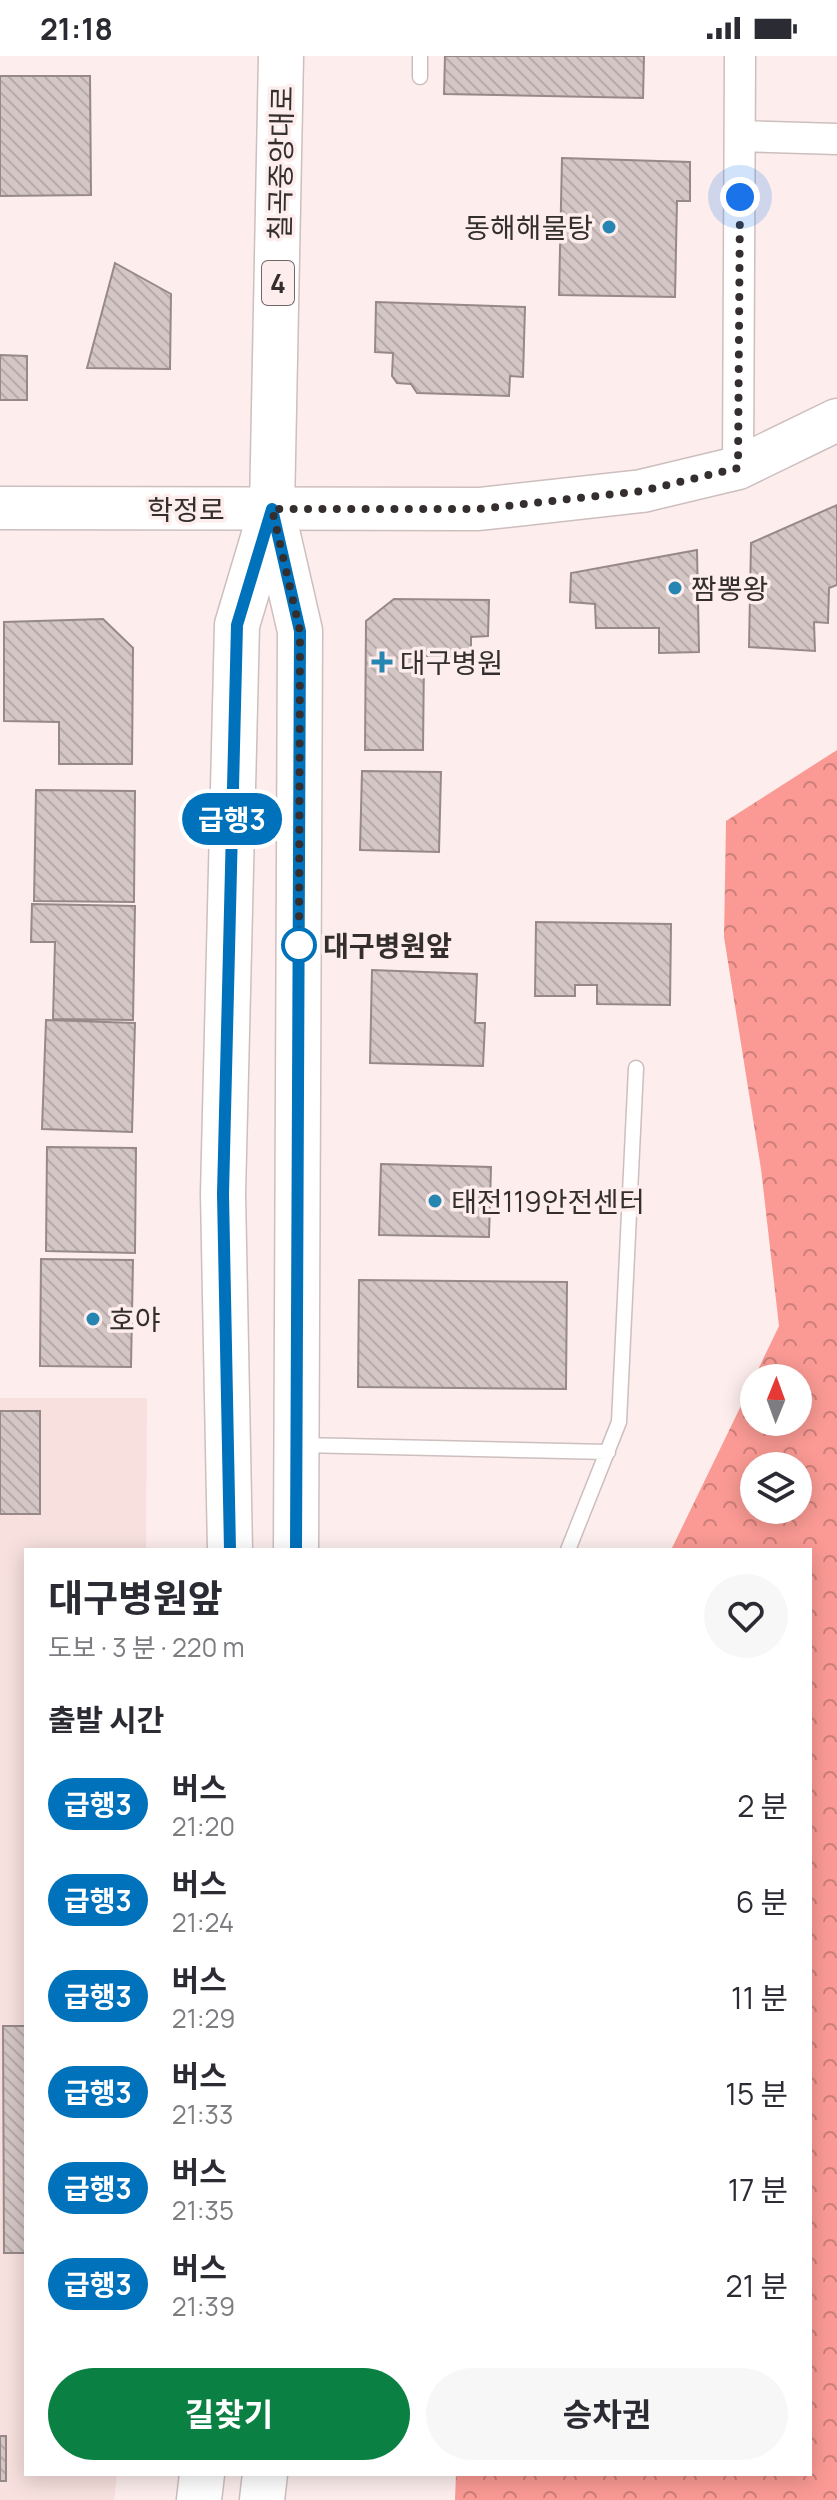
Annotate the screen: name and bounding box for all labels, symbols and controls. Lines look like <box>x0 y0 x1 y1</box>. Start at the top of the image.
text: 21:18 <box>40 8 113 49</box>
street label: 칠곡중앙대로 <box>260 85 300 241</box>
your location <box>720 177 760 217</box>
place label: 동해해물탕 <box>464 208 593 246</box>
marker: 동해해물탕 <box>600 218 618 236</box>
road number: 4 <box>262 261 294 305</box>
street label: 학정로 <box>147 490 225 528</box>
place label: 짬뽕왕 <box>691 569 768 607</box>
marker: 짬뽕왕 <box>666 579 684 597</box>
place label: 대구병원 <box>400 643 503 681</box>
marker: 대구병원 <box>371 651 393 673</box>
line badge: 급행3 <box>186 793 278 845</box>
text: 급행3 <box>198 800 266 838</box>
place label: 대구병원앞 <box>323 926 452 964</box>
marker: 대구병원앞 <box>282 928 316 962</box>
place label: 태전119안전센터 <box>451 1182 645 1220</box>
marker: 태전119안전센터 <box>426 1192 444 1210</box>
place label: 호야 <box>109 1300 161 1338</box>
marker: 호야 <box>84 1310 102 1328</box>
north arrow <box>740 1364 812 1436</box>
map controls <box>740 1364 812 1524</box>
button: layers <box>740 1452 812 1524</box>
text: 대구병원앞 <box>48 1571 223 1623</box>
button: heart <box>704 1574 788 1658</box>
text: 도보 · 3 분 · 220 m <box>48 1629 245 1665</box>
text: 출발 시간 <box>48 1699 164 1740</box>
text: 버스 <box>172 1767 227 1808</box>
text: 급행3 <box>64 1785 132 1823</box>
text: 2 분 <box>737 1785 788 1826</box>
text: 21:20 <box>172 1808 235 1844</box>
text: 버스 <box>172 1863 227 1904</box>
text: 급행3 <box>64 1881 132 1919</box>
text: 6 분 <box>736 1881 788 1922</box>
text: 21:24 <box>172 1904 234 1940</box>
text: 버스 <box>172 1959 227 2000</box>
text: 급행3 <box>64 1977 132 2015</box>
text: 11 분 <box>731 1977 788 2018</box>
text: 21:29 <box>172 2000 236 2036</box>
text: 버스 <box>172 2055 227 2096</box>
text: 급행3 <box>64 2073 132 2111</box>
text: 15 분 <box>725 2073 788 2114</box>
text: 21:33 <box>172 2096 233 2132</box>
text: 버스 <box>172 2151 227 2192</box>
text: 급행3 <box>64 2169 132 2207</box>
text: 17 분 <box>728 2169 788 2210</box>
text: 21:35 <box>172 2192 234 2228</box>
text: 버스 <box>172 2247 227 2288</box>
text: 급행3 <box>64 2265 132 2303</box>
text: 21 분 <box>726 2265 788 2306</box>
text: 21:39 <box>172 2288 235 2324</box>
button: 길찾기 <box>48 2368 410 2460</box>
button: 승차권 <box>426 2368 788 2460</box>

